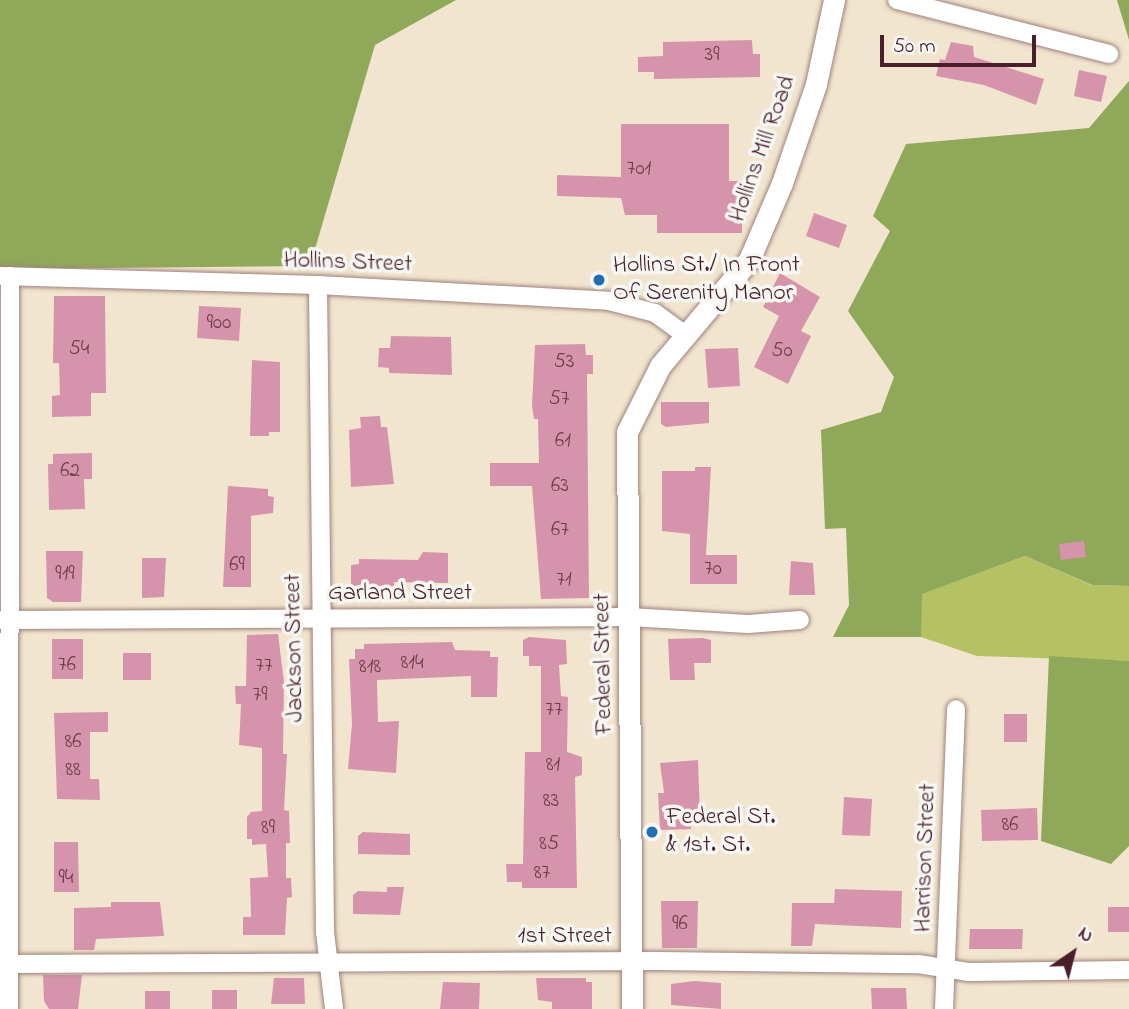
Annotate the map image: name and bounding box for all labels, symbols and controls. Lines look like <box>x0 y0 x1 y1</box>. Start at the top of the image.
scale bar <box>884 21 1040 65</box>
text: 50 m <box>893 32 936 62</box>
house number: 39 <box>705 42 719 68</box>
street label: Hollins Mill Road <box>723 72 803 226</box>
house number: 701 <box>627 156 651 182</box>
street label: Hollins Street <box>283 246 413 280</box>
place label: Hollins St./ In Front Of Serenity Manor <box>613 252 800 308</box>
marker: Hollins St./ In Front Of Serenity Manor <box>591 272 607 288</box>
house number: 900 <box>207 310 231 336</box>
house number: 54 <box>69 336 89 362</box>
house number: 50 <box>771 338 793 364</box>
house number: 53 <box>554 349 574 375</box>
house number: 57 <box>549 386 569 412</box>
house number: 61 <box>555 428 571 454</box>
house number: 62 <box>60 458 80 484</box>
house number: 63 <box>551 473 569 499</box>
house number: 67 <box>551 517 569 543</box>
house number: 69 <box>229 552 245 578</box>
house number: 70 <box>704 556 722 582</box>
house number: 919 <box>55 561 75 587</box>
house number: 71 <box>556 567 572 593</box>
street label: Jackson Street <box>279 573 311 723</box>
street label: Garland Street <box>328 580 472 608</box>
street label: Federal Street <box>588 593 620 735</box>
house number: 814 <box>400 650 424 676</box>
house number: 76 <box>58 652 76 678</box>
house number: 77 <box>255 653 273 679</box>
house number: 818 <box>359 654 381 680</box>
house number: 79 <box>253 682 267 708</box>
house number: 77 <box>545 697 563 723</box>
house number: 86 <box>64 729 82 755</box>
house number: 81 <box>546 752 560 778</box>
house number: 88 <box>65 757 81 783</box>
street label: Harrison Street <box>909 783 943 933</box>
house number: 83 <box>543 788 559 814</box>
place label: Federal St. & 1st. St. <box>666 804 775 860</box>
house number: 86 <box>1001 812 1019 838</box>
house number: 89 <box>261 815 275 841</box>
marker: Federal St. & 1st. St. <box>644 824 660 840</box>
house number: 85 <box>539 831 559 857</box>
house number: 87 <box>534 860 550 886</box>
house number: 94 <box>59 865 73 891</box>
house number: 96 <box>672 911 688 937</box>
north arrow <box>1038 918 1108 988</box>
text: N <box>1072 921 1098 950</box>
street label: 1st Street <box>518 923 612 951</box>

